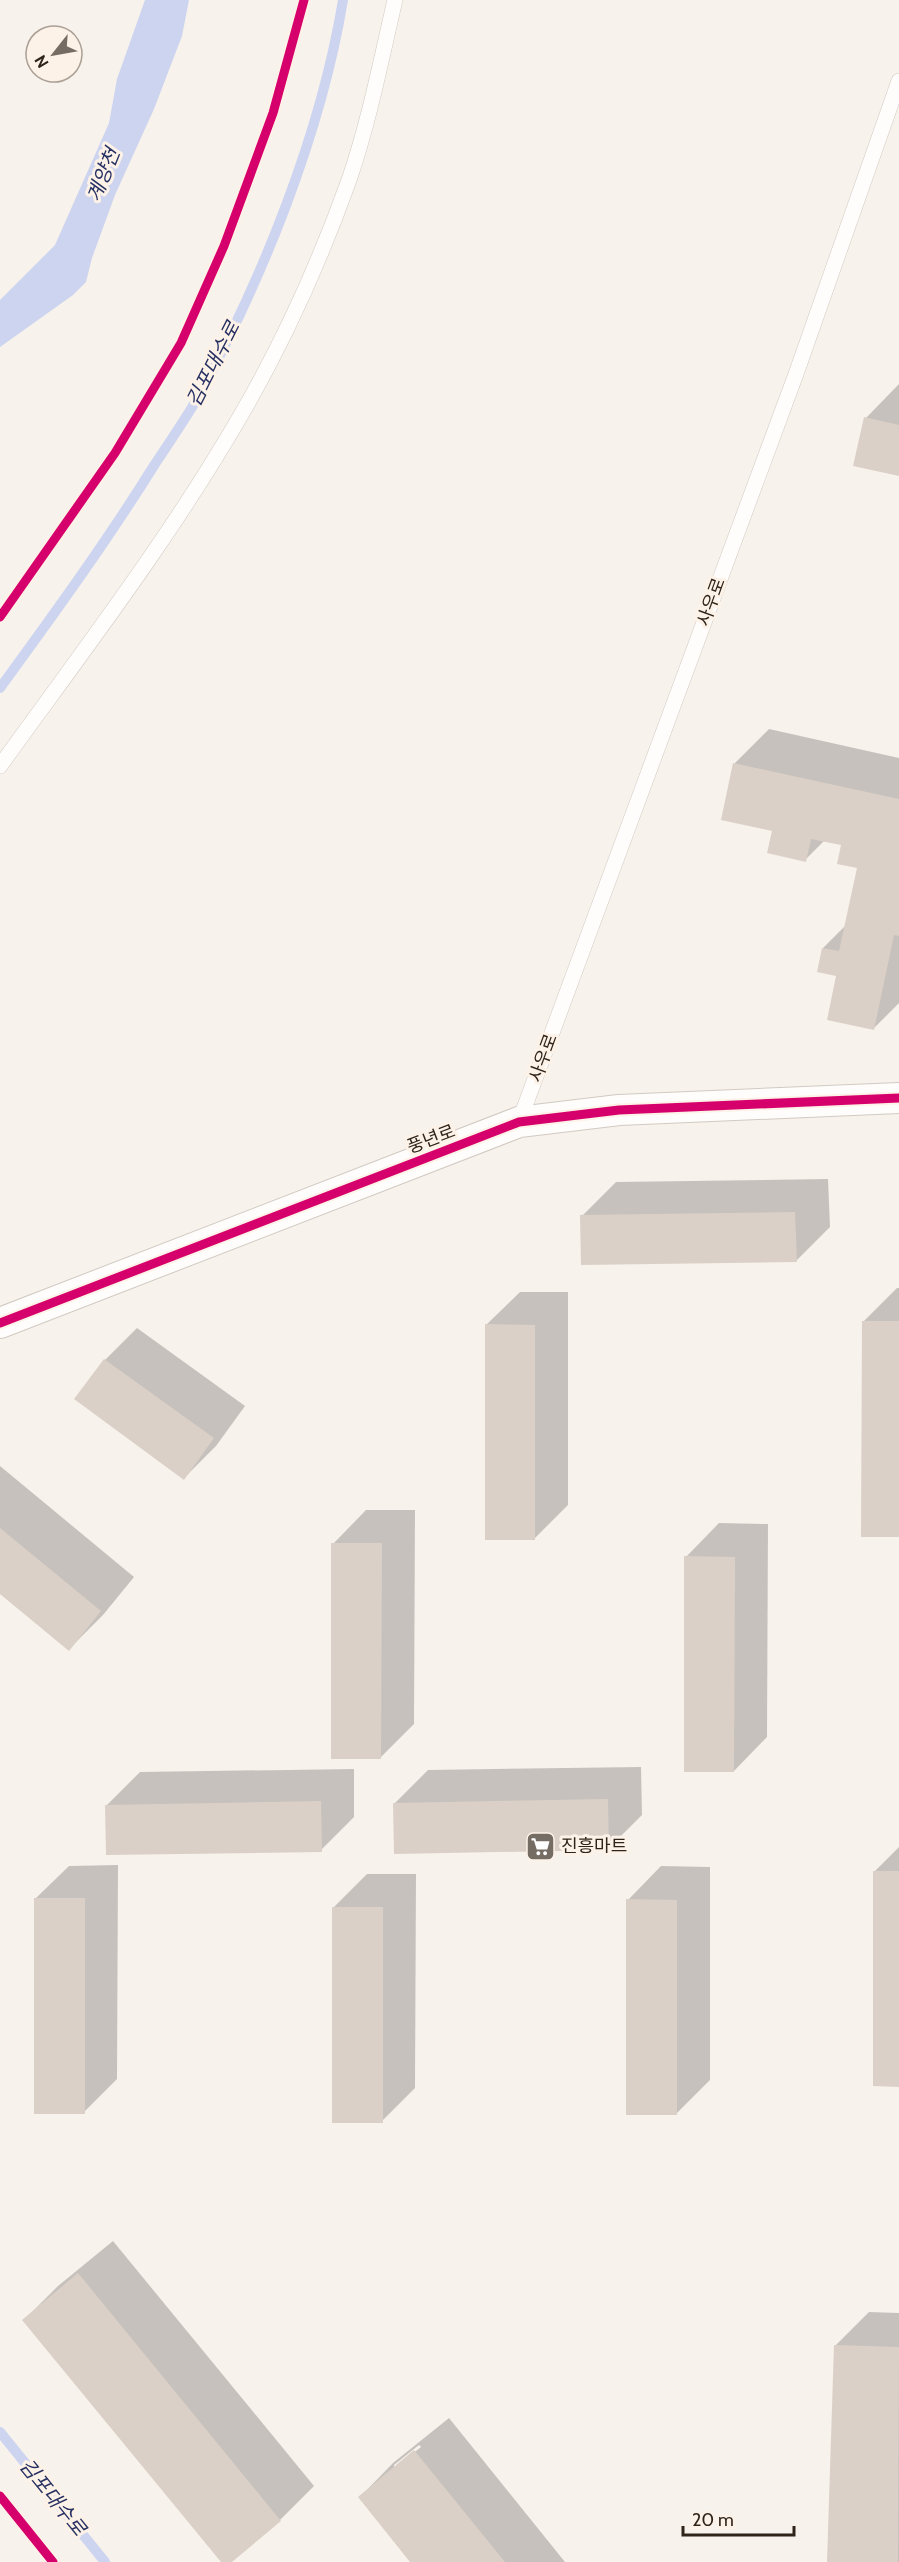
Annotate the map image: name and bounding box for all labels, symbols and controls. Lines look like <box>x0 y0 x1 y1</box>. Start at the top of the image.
north arrow <box>24 24 84 84</box>
text: N <box>31 52 53 71</box>
water label: 계양천 <box>82 143 125 205</box>
water label: 김포대수로 <box>181 316 245 410</box>
street label: 사우로 <box>692 575 730 629</box>
street label: 사우로 <box>524 1031 562 1085</box>
street label: 풍년로 <box>404 1120 458 1158</box>
supermarket icon: 진흥마트 <box>524 1830 556 1862</box>
place label: 진흥마트 <box>561 1835 627 1857</box>
water label: 김포대수로 <box>15 2454 92 2542</box>
scale bar <box>683 2499 794 2537</box>
text: 20 m <box>692 2509 734 2531</box>

